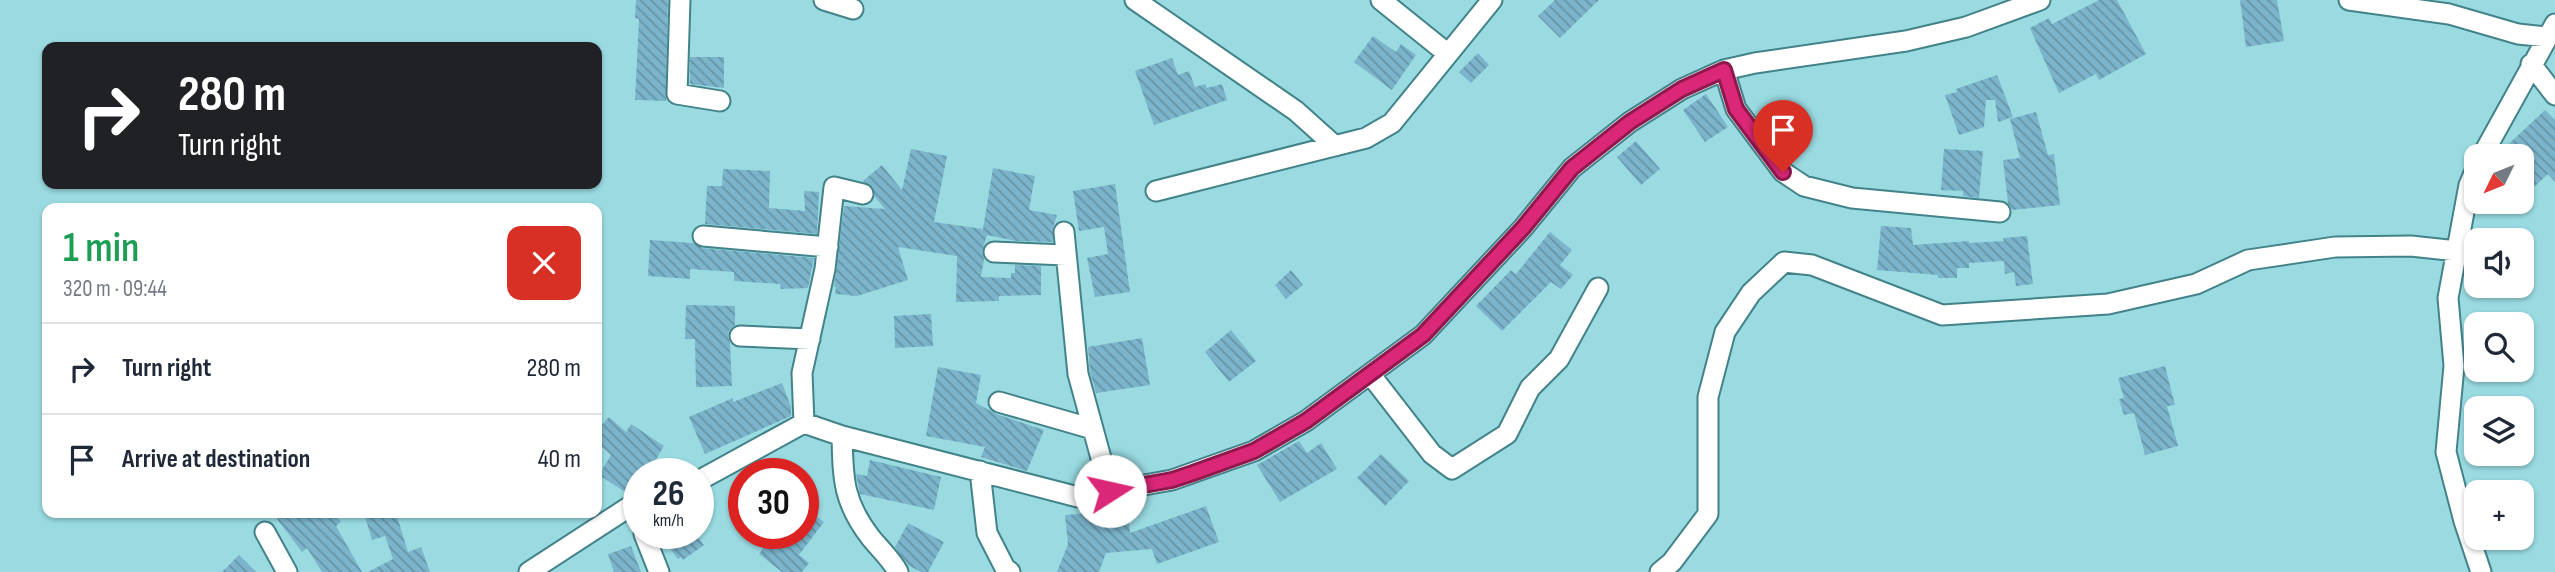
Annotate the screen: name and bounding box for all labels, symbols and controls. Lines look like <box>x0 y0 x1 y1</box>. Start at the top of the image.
text: 280 m <box>178 66 286 125</box>
icon: right <box>63 70 154 161</box>
pin <box>1753 100 1813 172</box>
icon: arrive <box>1764 111 1802 149</box>
text: Turn right <box>178 126 282 165</box>
north arrow <box>2464 144 2534 214</box>
map controls <box>2464 144 2534 550</box>
text: 1 min <box>63 223 139 274</box>
button: close <box>507 226 581 300</box>
button: sound <box>2464 228 2534 298</box>
text: 320 m · 09:44 <box>63 275 167 303</box>
button: search <box>2464 312 2534 382</box>
icon: right <box>63 350 101 388</box>
text: Turn right <box>122 353 211 384</box>
text: 280 m <box>526 353 581 384</box>
button: layers <box>2464 396 2534 466</box>
icon: arrive <box>63 441 101 479</box>
text: Arrive at destination <box>122 444 310 475</box>
text: 40 m <box>538 444 581 475</box>
position arrow <box>1073 454 1147 528</box>
speed limit sign: 30 <box>728 458 819 549</box>
text: 26 <box>653 473 684 516</box>
button: + <box>2464 480 2534 550</box>
text: km/h <box>653 510 684 531</box>

